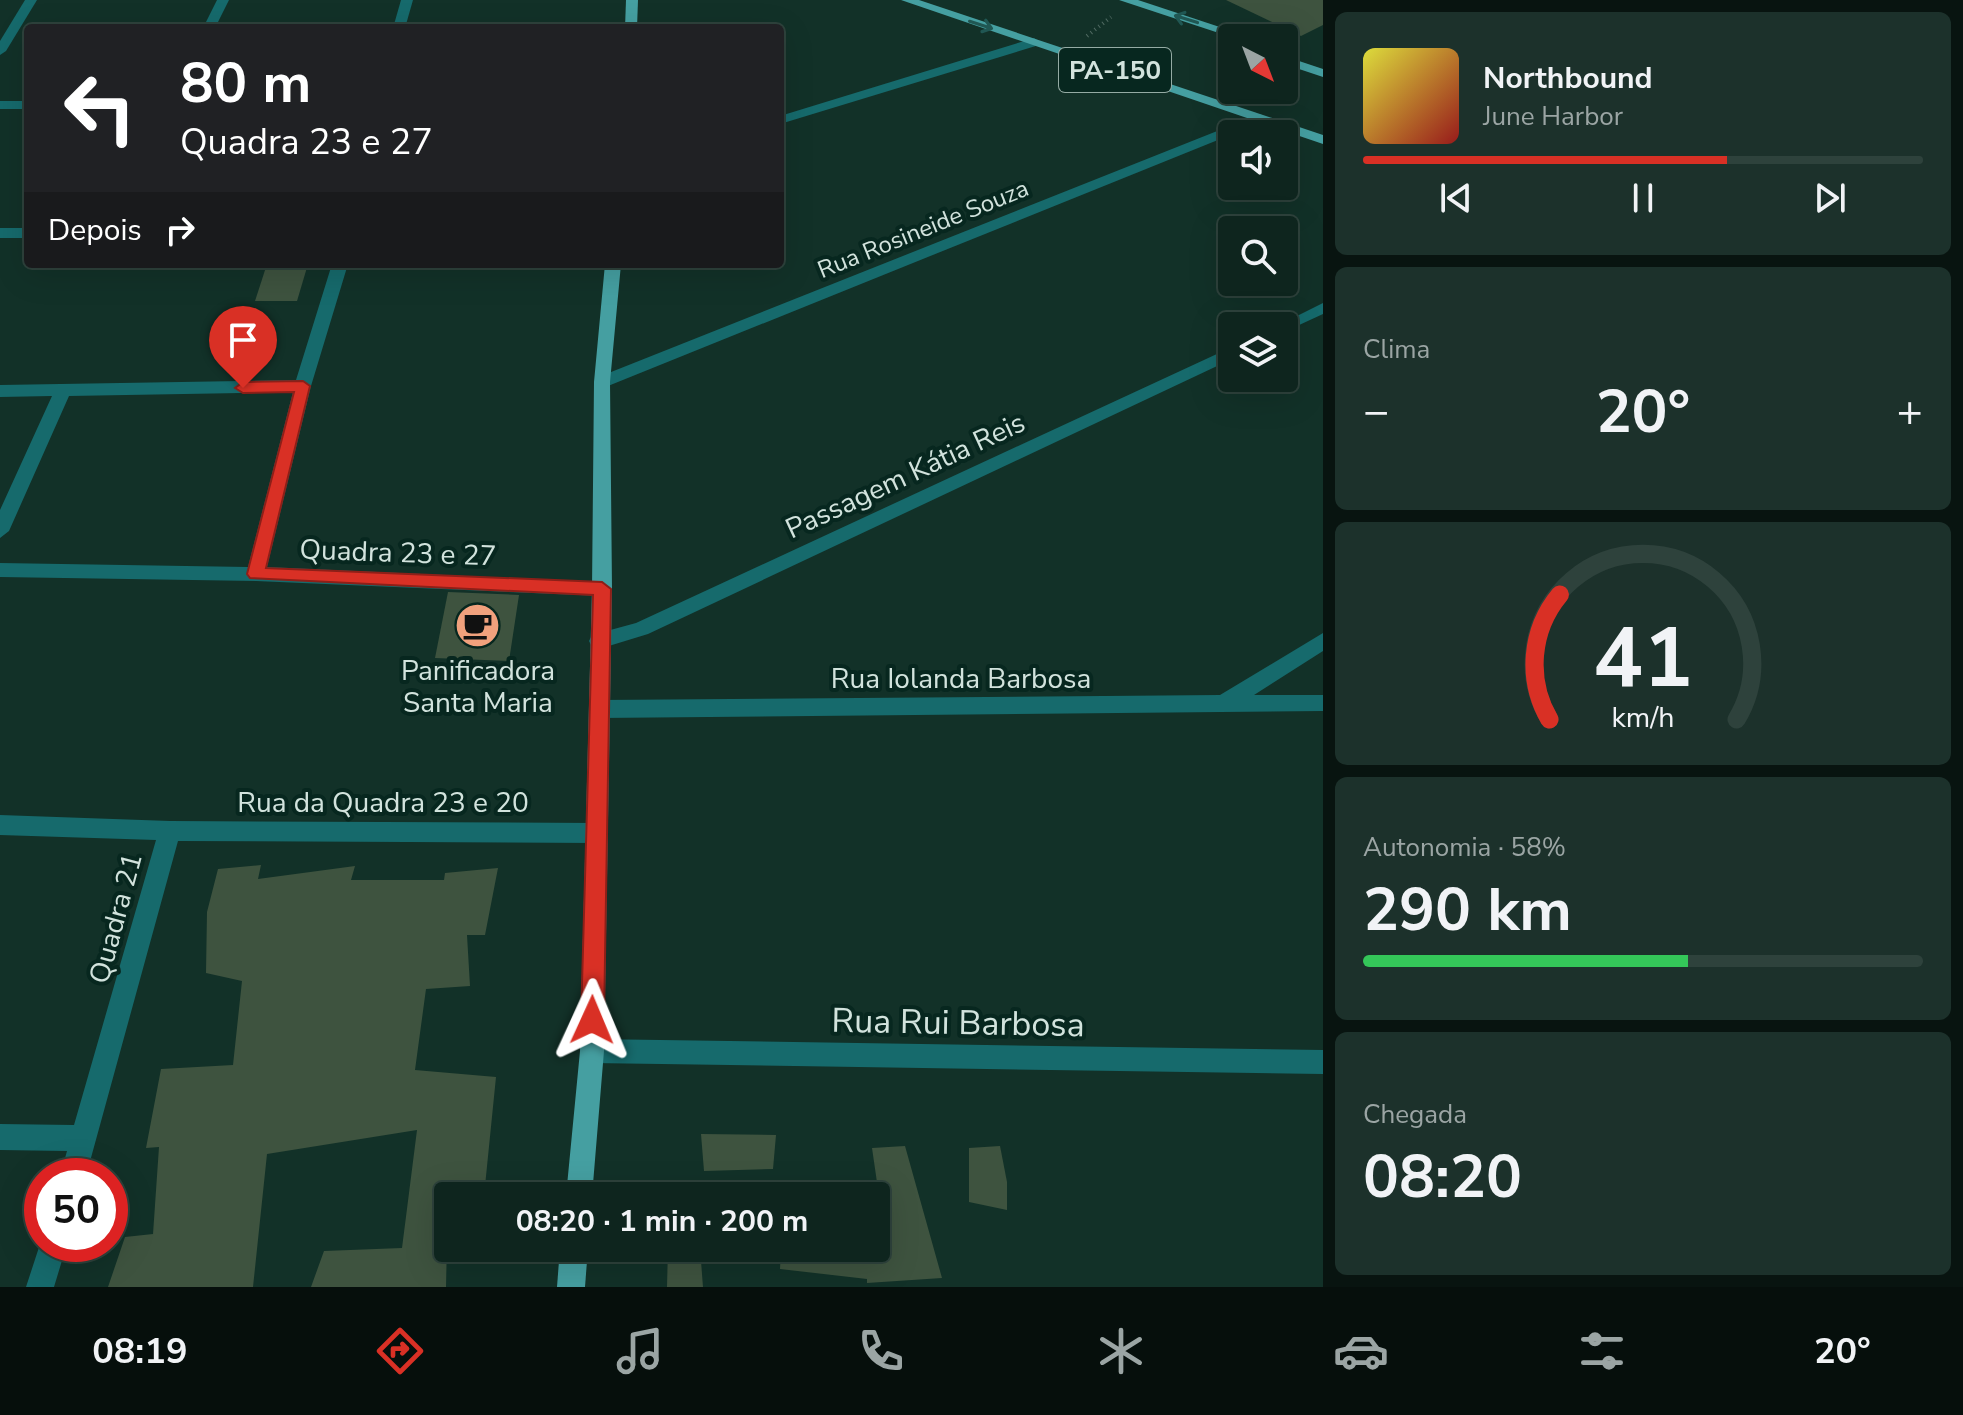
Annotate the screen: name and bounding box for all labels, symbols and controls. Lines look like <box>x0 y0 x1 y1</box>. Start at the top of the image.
one-way arrow <box>1174 11 1200 26</box>
one-way arrow <box>968 18 993 33</box>
north arrow <box>1218 24 1298 104</box>
map controls <box>1218 24 1298 392</box>
text: 80 m <box>180 45 311 122</box>
road number: PA-150 <box>1059 48 1171 92</box>
icon: left <box>48 56 152 160</box>
text: Northbound <box>1483 58 1653 99</box>
text: June Harbor <box>1483 99 1623 134</box>
text: Quadra 23 e 27 <box>180 118 433 167</box>
button: sound <box>1218 120 1298 200</box>
street label: Rua Rosineide Souza <box>813 172 1033 286</box>
icon: previous <box>1434 176 1478 220</box>
icon: pause <box>1621 176 1665 220</box>
icon: next <box>1808 176 1852 220</box>
icon: right <box>158 208 202 252</box>
text: Depois <box>48 210 142 251</box>
button: search <box>1218 216 1298 296</box>
pin <box>209 306 277 388</box>
button: layers <box>1218 312 1298 392</box>
icon: arrive <box>221 318 265 362</box>
text: Clima <box>1363 332 1430 367</box>
text: 20° <box>1596 371 1690 453</box>
text: − <box>1363 382 1389 442</box>
text: + <box>1897 382 1923 442</box>
street label: Passagem Kátia Reis <box>780 404 1031 548</box>
street label: Quadra 23 e 27 <box>299 531 497 575</box>
cafe icon: Panificadora Santa Maria <box>454 601 502 649</box>
text: 41 <box>1593 601 1693 714</box>
place label: Panificadora Santa Maria <box>401 652 555 722</box>
street label: Rua Iolanda Barbosa <box>831 660 1091 698</box>
text: km/h <box>1612 698 1674 737</box>
street label: Rua da Quadra 23 e 20 <box>237 784 529 822</box>
text: Autonomia · 58% <box>1363 830 1566 865</box>
street label: Quadra 21 <box>80 849 152 988</box>
text: 290 km <box>1363 869 1572 951</box>
position arrow <box>550 978 634 1062</box>
street label: Rua Rui Barbosa <box>831 998 1085 1048</box>
text: Chegada <box>1363 1097 1467 1132</box>
text: 08:20 <box>1363 1136 1522 1218</box>
speed limit sign: 50 <box>24 1158 128 1262</box>
text: 08:20 · 1 min · 200 m <box>516 1201 808 1242</box>
icon: directions <box>372 1323 428 1379</box>
icon: music <box>612 1323 668 1379</box>
icon: phone <box>853 1323 909 1379</box>
icon: climate <box>1093 1323 1149 1379</box>
icon: car <box>1333 1323 1389 1379</box>
icon: filters <box>1574 1323 1630 1379</box>
text: 08:19 <box>92 1327 188 1376</box>
text: 20° <box>1814 1327 1871 1376</box>

